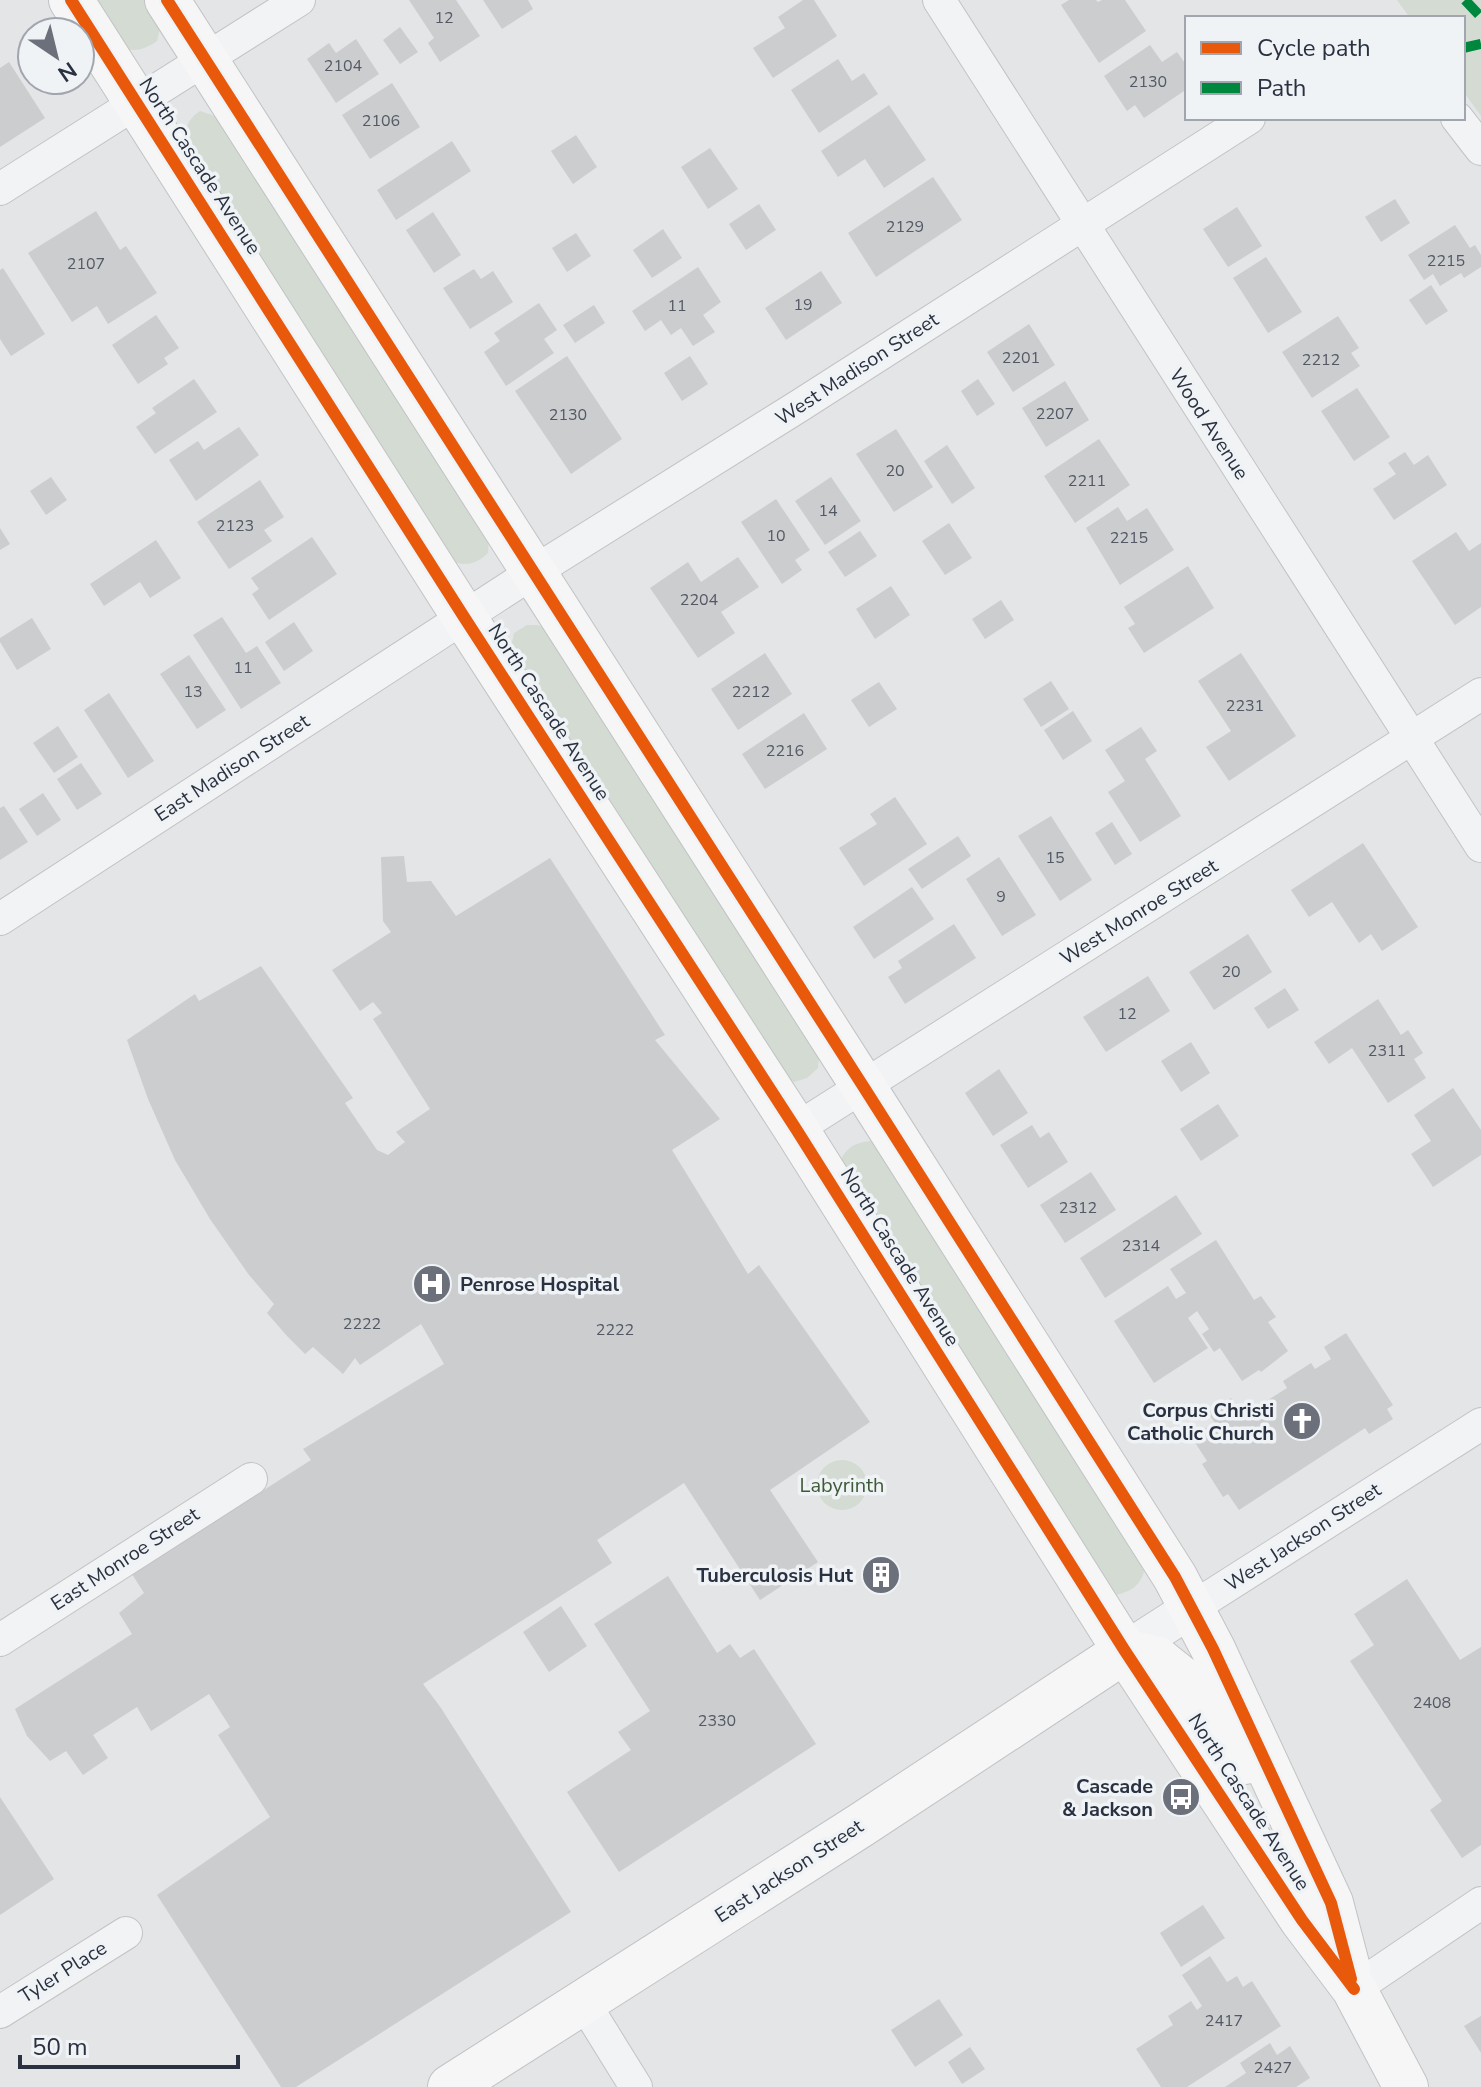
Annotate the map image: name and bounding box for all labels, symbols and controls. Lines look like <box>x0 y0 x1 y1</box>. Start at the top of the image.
house number: 12 <box>434 7 454 29</box>
north arrow <box>16 16 96 96</box>
legend <box>1185 16 1465 120</box>
text: Cycle path <box>1257 32 1371 64</box>
text: N <box>52 55 82 89</box>
house number: 2104 <box>324 55 363 77</box>
house number: 2130 <box>1129 71 1167 93</box>
street label: North Cascade Avenue <box>133 72 267 260</box>
text: Path <box>1257 72 1306 104</box>
house number: 2106 <box>362 110 400 132</box>
house number: 2129 <box>886 216 924 238</box>
house number: 2215 <box>1427 250 1465 272</box>
house number: 2107 <box>67 253 105 275</box>
house number: 19 <box>793 294 813 316</box>
house number: 11 <box>667 295 687 317</box>
street label: West Madison Street <box>770 306 944 432</box>
house number: 2201 <box>1002 347 1040 369</box>
house number: 2212 <box>1302 349 1340 371</box>
street label: Wood Avenue <box>1163 363 1255 485</box>
house number: 2207 <box>1036 403 1074 425</box>
house number: 2130 <box>549 404 587 426</box>
house number: 20 <box>885 460 905 482</box>
house number: 2211 <box>1068 470 1106 492</box>
house number: 14 <box>818 500 838 522</box>
house number: 2123 <box>216 515 254 537</box>
house number: 10 <box>766 525 786 547</box>
house number: 2215 <box>1110 527 1148 549</box>
house number: 2204 <box>680 589 719 611</box>
street label: North Cascade Avenue <box>482 618 616 806</box>
house number: 11 <box>233 657 253 679</box>
house number: 13 <box>183 681 203 703</box>
house number: 2212 <box>732 681 770 703</box>
house number: 2231 <box>1226 695 1264 717</box>
street label: East Madison Street <box>149 707 315 828</box>
house number: 2216 <box>766 740 804 762</box>
house number: 15 <box>1045 847 1065 869</box>
street label: West Monroe Street <box>1055 852 1224 971</box>
house number: 9 <box>996 886 1006 908</box>
house number: 20 <box>1221 961 1241 983</box>
house number: 12 <box>1117 1003 1137 1025</box>
house number: 2311 <box>1368 1040 1406 1062</box>
street label: North Cascade Avenue <box>834 1163 966 1351</box>
house number: 2312 <box>1059 1197 1097 1219</box>
house number: 2314 <box>1122 1235 1161 1257</box>
hospital icon: Penrose Hospital <box>411 1263 453 1305</box>
place label: Penrose Hospital <box>460 1271 620 1298</box>
house number: 2222 <box>343 1313 381 1335</box>
house number: 2222 <box>596 1319 634 1341</box>
place label: Corpus Christi Catholic Church <box>1127 1397 1274 1447</box>
church icon: Corpus Christi Catholic Church <box>1281 1400 1323 1442</box>
park label: Labyrinth <box>800 1472 884 1499</box>
street label: West Jackson Street <box>1220 1476 1387 1598</box>
street label: East Monroe Street <box>46 1500 205 1617</box>
building icon: Tuberculosis Hut <box>860 1554 902 1596</box>
place label: Tuberculosis Hut <box>696 1562 853 1589</box>
house number: 2408 <box>1413 1692 1451 1714</box>
street label: North Cascade Avenue <box>1182 1708 1316 1896</box>
house number: 2330 <box>698 1710 736 1732</box>
place label: Cascade & Jackson <box>1062 1773 1153 1823</box>
bus stop icon: Cascade & Jackson <box>1160 1776 1202 1818</box>
street label: East Jackson Street <box>710 1812 869 1929</box>
street label: Tyler Place <box>14 1934 112 2010</box>
house number: 2417 <box>1205 2010 1243 2032</box>
scale bar <box>20 2019 238 2069</box>
text: 50 m <box>32 2031 88 2063</box>
house number: 2427 <box>1254 2057 1292 2079</box>

